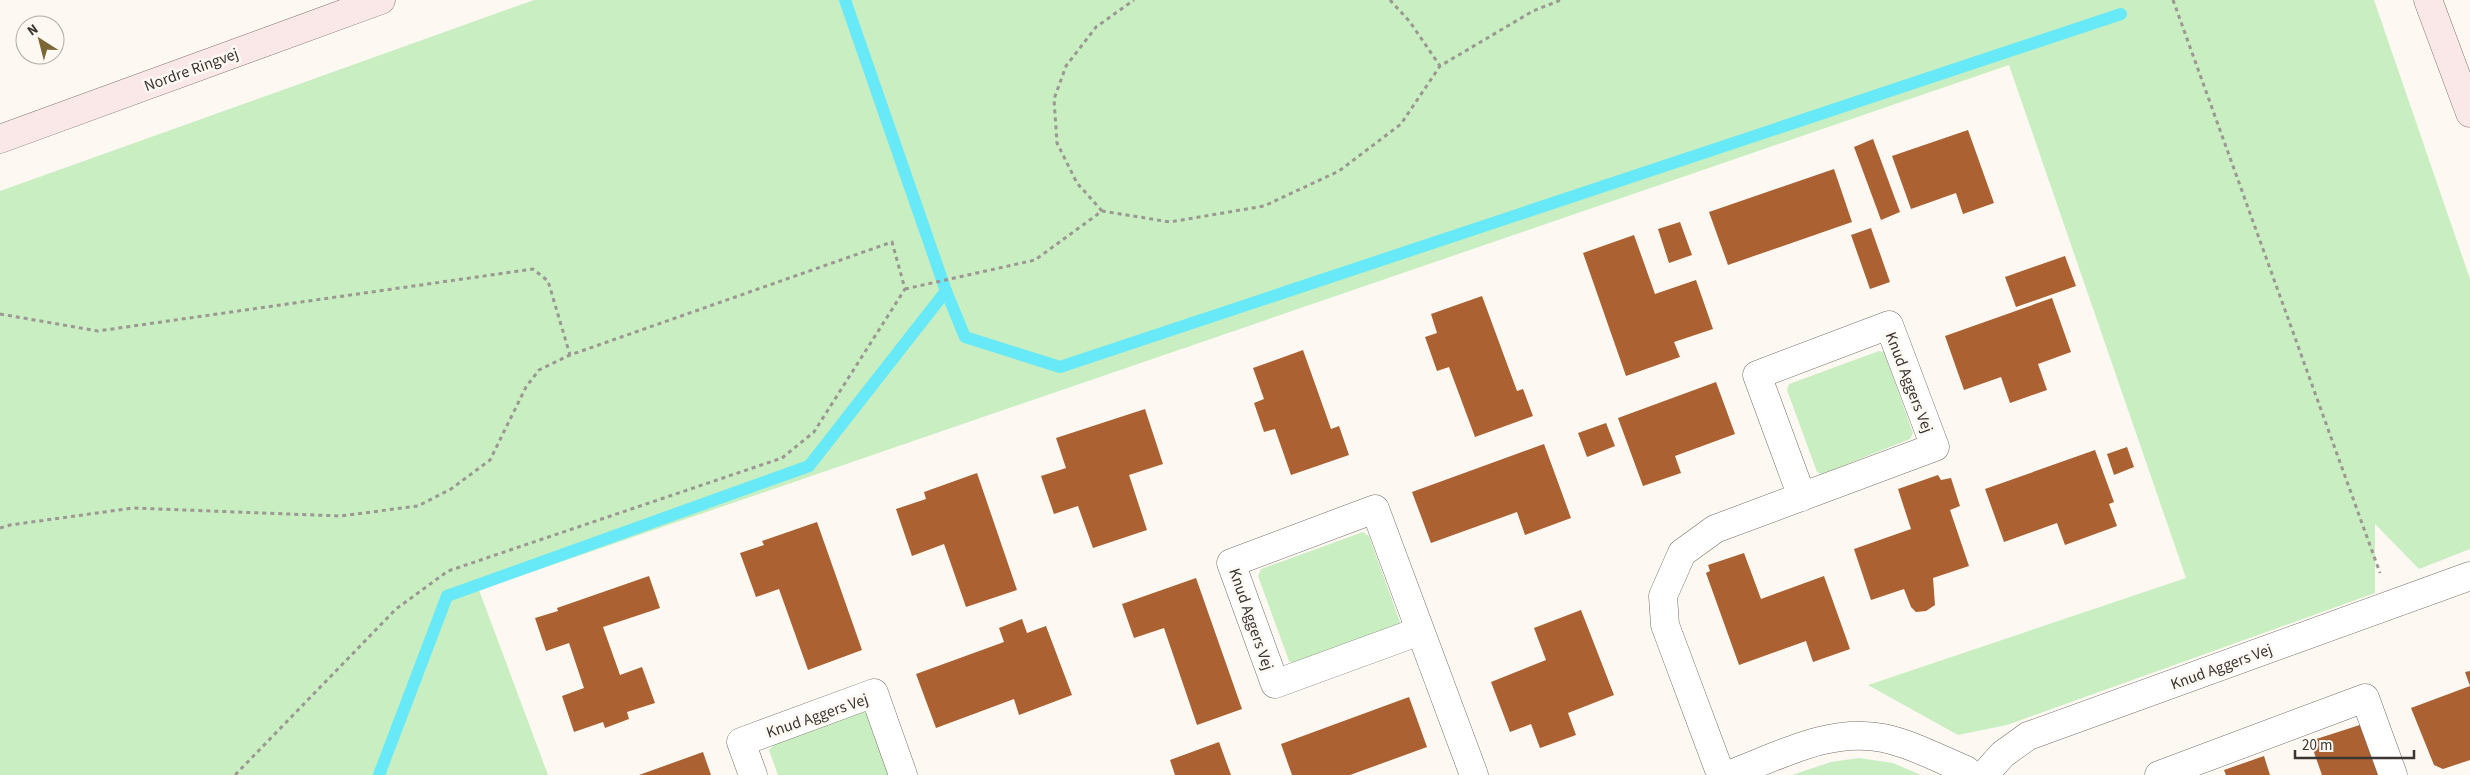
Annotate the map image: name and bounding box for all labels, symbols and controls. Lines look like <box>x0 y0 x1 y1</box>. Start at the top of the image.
north arrow <box>15 15 65 65</box>
text: N <box>23 19 43 41</box>
street label: Nordre Ringvej <box>141 43 242 97</box>
street label: Knud Aggers Vej <box>1880 329 1938 436</box>
street label: Knud Aggers Vej <box>1223 565 1279 673</box>
street label: Knud Aggers Vej <box>2167 638 2275 696</box>
street label: Knud Aggers Vej <box>763 688 871 744</box>
scale bar <box>2295 728 2414 760</box>
text: 20 m <box>2302 735 2332 756</box>

